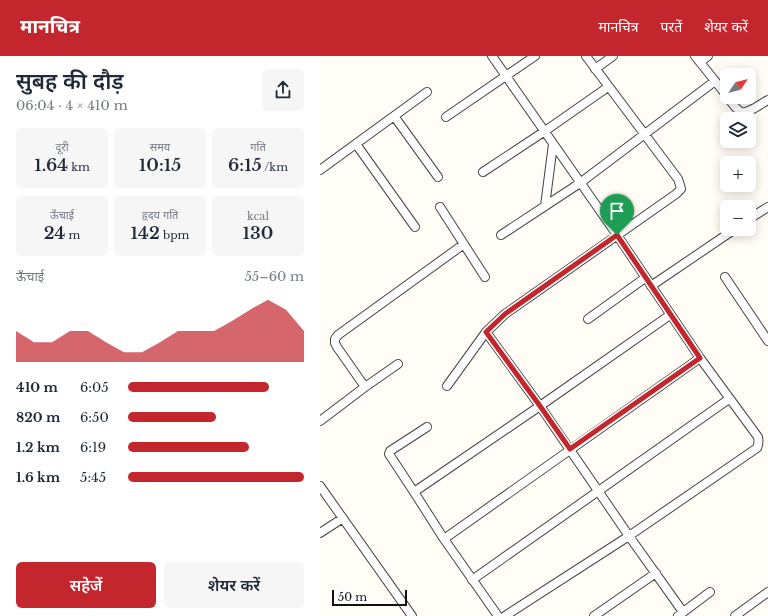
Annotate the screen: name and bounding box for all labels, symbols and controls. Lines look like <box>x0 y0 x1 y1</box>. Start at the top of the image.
text: मानचित्र <box>20 15 80 38</box>
text: मानचित्र <box>598 18 638 36</box>
text: परतें <box>660 18 682 36</box>
text: शेयर करें <box>704 18 748 36</box>
text: सुबह की दौड़ <box>16 68 124 95</box>
north arrow <box>720 68 756 104</box>
map controls <box>720 68 756 236</box>
button: share <box>262 69 304 111</box>
text: 06:04 · 4 × 410 m <box>16 97 128 114</box>
button: layers <box>720 112 756 148</box>
text: दूरी <box>55 140 69 154</box>
text: समय <box>150 140 170 154</box>
text: गति <box>250 140 266 154</box>
text: 1.64 <box>34 155 68 176</box>
text: 10:15 <box>139 155 181 176</box>
text: 6:15 <box>228 155 262 176</box>
button: + <box>720 156 756 192</box>
text: km <box>68 160 90 174</box>
text: /km <box>262 160 288 174</box>
pin <box>600 194 634 235</box>
icon: arrive <box>606 200 628 222</box>
button: − <box>720 200 756 236</box>
text: ऊँचाई <box>50 208 74 222</box>
text: हृदय गति <box>142 208 178 222</box>
text: kcal <box>247 209 269 223</box>
text: 24 <box>44 223 65 244</box>
text: 142 <box>131 223 160 244</box>
text: 130 <box>243 223 273 244</box>
text: m <box>65 228 80 242</box>
text: bpm <box>160 228 189 242</box>
text: ऊँचाई <box>16 268 44 285</box>
text: 55–60 m <box>244 268 304 285</box>
text: 410 m <box>16 379 58 396</box>
text: 6:05 <box>80 379 109 396</box>
text: 820 m <box>16 409 60 426</box>
text: 6:50 <box>80 409 109 426</box>
text: 1.2 km <box>16 439 60 456</box>
text: 6:19 <box>80 439 106 456</box>
text: 1.6 km <box>16 469 60 486</box>
text: 5:45 <box>80 469 106 486</box>
button: सहेजें <box>16 562 156 608</box>
button: शेयर करें <box>164 562 304 608</box>
scale bar <box>332 588 407 607</box>
text: 50 m <box>338 590 367 604</box>

